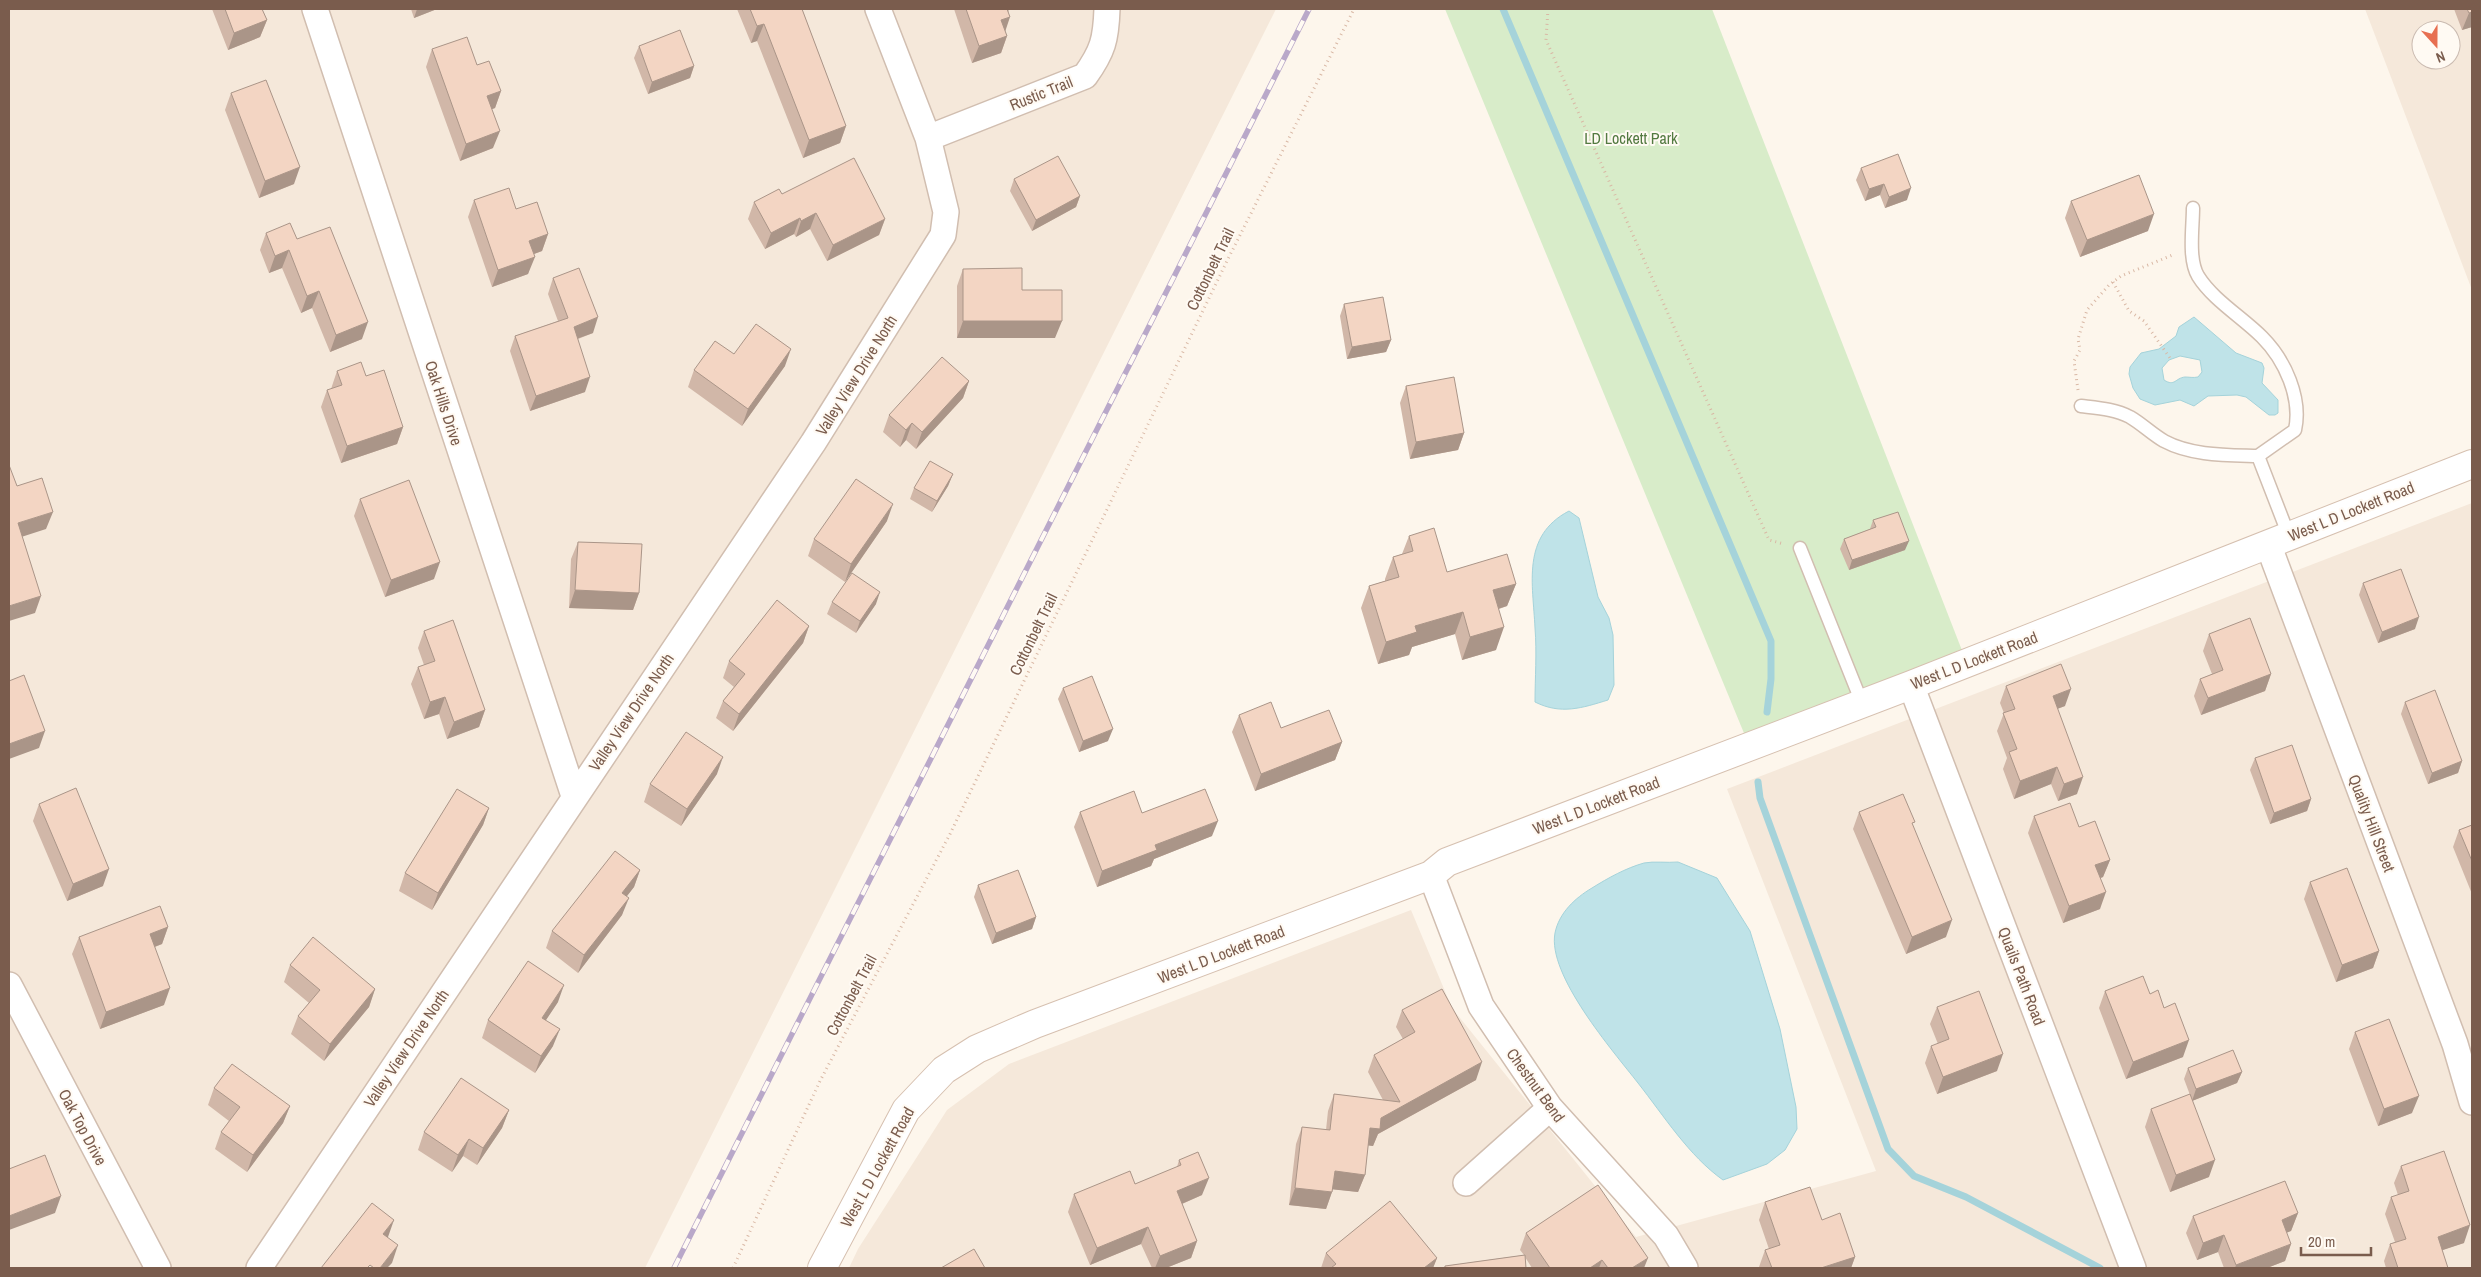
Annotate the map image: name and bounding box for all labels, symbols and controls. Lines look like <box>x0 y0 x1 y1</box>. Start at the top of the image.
north arrow <box>2411 20 2461 70</box>
text: N <box>2434 47 2448 67</box>
street label: Rustic Trail <box>1006 70 1076 116</box>
park label: LD Lockett Park <box>1584 127 1678 149</box>
street label: Cottonbelt Trail <box>1181 224 1239 314</box>
street label: Valley View Drive North <box>810 311 902 439</box>
street label: Oak Hills Drive <box>420 358 468 448</box>
street label: West L D Lockett Road <box>2285 476 2417 546</box>
street label: Cottonbelt Trail <box>1004 589 1062 679</box>
street label: West L D Lockett Road <box>1907 626 2041 694</box>
street label: Valley View Drive North <box>583 649 679 775</box>
street label: West L D Lockett Road <box>1529 771 1663 839</box>
street label: Quality Hill Street <box>2343 771 2401 875</box>
street label: West L D Lockett Road <box>1154 920 1288 988</box>
street label: Quails Path Road <box>1993 924 2051 1028</box>
street label: Cottonbelt Trail <box>820 950 882 1039</box>
street label: Valley View Drive North <box>358 985 454 1111</box>
street label: Chestnut Bend <box>1502 1043 1570 1127</box>
street label: Oak Top Drive <box>54 1085 112 1169</box>
street label: West L D Lockett Road <box>835 1103 919 1231</box>
scale bar <box>2301 1224 2371 1256</box>
text: 20 m <box>2308 1231 2335 1252</box>

